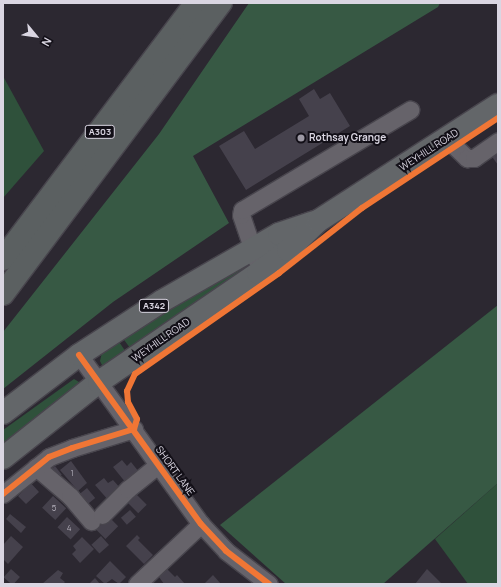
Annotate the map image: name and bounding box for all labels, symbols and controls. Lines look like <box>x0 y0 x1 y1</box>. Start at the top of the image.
north arrow <box>16 16 56 56</box>
text: N <box>38 35 55 49</box>
road number: A303 <box>84 125 116 139</box>
street label: WEYHILL ROAD <box>397 126 461 174</box>
place label: Rothsay Grange <box>309 132 386 144</box>
marker: Rothsay Grange <box>296 133 306 143</box>
road number: A342 <box>138 299 170 313</box>
street label: WEYHILL ROAD <box>130 315 192 365</box>
street label: SHORT LANE <box>153 444 197 498</box>
house number: 1 <box>70 468 74 478</box>
house number: 5 <box>52 503 56 513</box>
house number: 4 <box>67 523 71 533</box>

